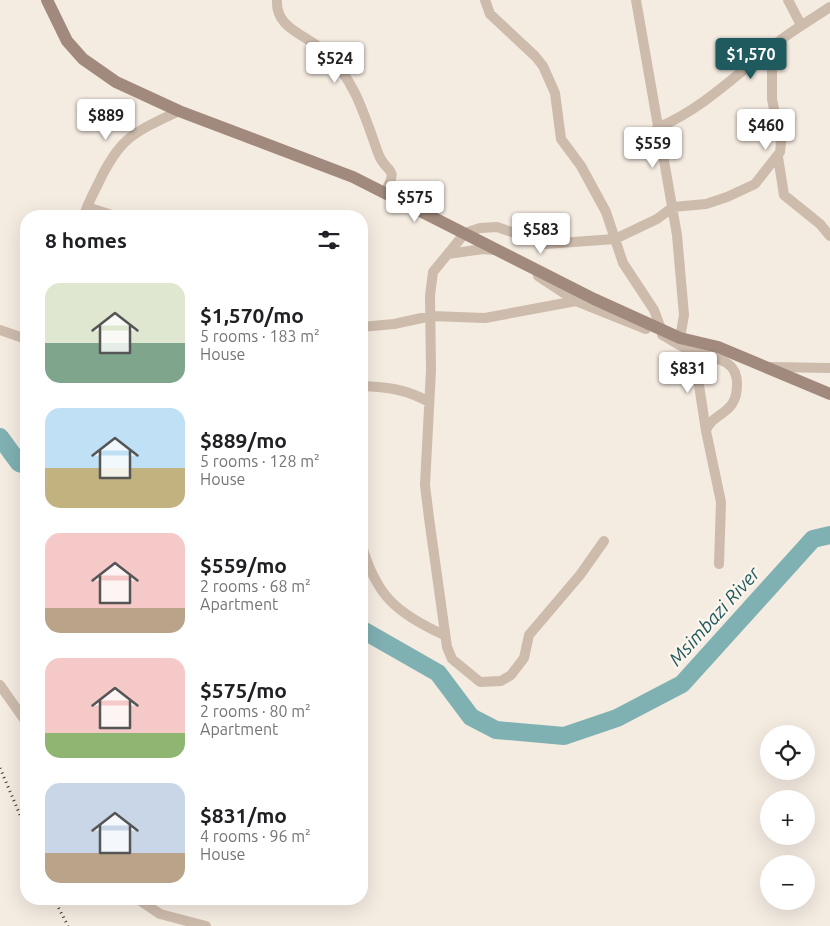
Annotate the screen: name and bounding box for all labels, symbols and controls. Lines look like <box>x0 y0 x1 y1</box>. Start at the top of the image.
pin: $1,570 <box>710 38 792 80</box>
pin: $524 <box>305 42 365 84</box>
text: $1,570 <box>726 45 776 63</box>
text: $524 <box>317 49 353 67</box>
pin: $889 <box>76 98 136 141</box>
text: $889 <box>88 106 124 124</box>
pin: $460 <box>736 108 796 151</box>
text: $460 <box>748 116 784 134</box>
pin: $559 <box>623 126 683 169</box>
text: $559 <box>635 134 671 152</box>
pin: $575 <box>385 180 445 223</box>
text: $575 <box>397 188 433 206</box>
pin: $583 <box>511 212 571 255</box>
text: $583 <box>523 220 559 238</box>
icon: filters <box>315 226 343 254</box>
text: 8 homes <box>45 228 127 252</box>
icon: home <box>85 303 145 363</box>
text: $1,570/mo <box>200 303 304 327</box>
text: 5 rooms · 183 m² <box>200 327 320 345</box>
text: House <box>200 345 245 363</box>
pin: $831 <box>658 352 718 394</box>
text: $831 <box>670 359 706 377</box>
icon: home <box>85 428 145 488</box>
text: $889/mo <box>200 428 287 452</box>
text: 5 rooms · 128 m² <box>200 452 320 470</box>
text: House <box>200 470 245 488</box>
icon: home <box>85 553 145 613</box>
text: $559/mo <box>200 553 287 577</box>
water label: Msimbazi River <box>664 562 765 670</box>
text: 2 rooms · 68 m² <box>200 577 311 595</box>
text: Apartment <box>200 595 278 613</box>
icon: home <box>85 678 145 738</box>
text: $575/mo <box>200 678 287 702</box>
text: 2 rooms · 80 m² <box>200 702 311 720</box>
text: Apartment <box>200 720 278 738</box>
map controls <box>760 725 815 910</box>
button: locate <box>760 725 815 780</box>
button: + <box>760 790 815 845</box>
icon: home <box>85 803 145 863</box>
text: $831/mo <box>200 803 287 827</box>
text: 4 rooms · 96 m² <box>200 827 311 845</box>
text: House <box>200 845 245 863</box>
button: − <box>760 855 815 910</box>

